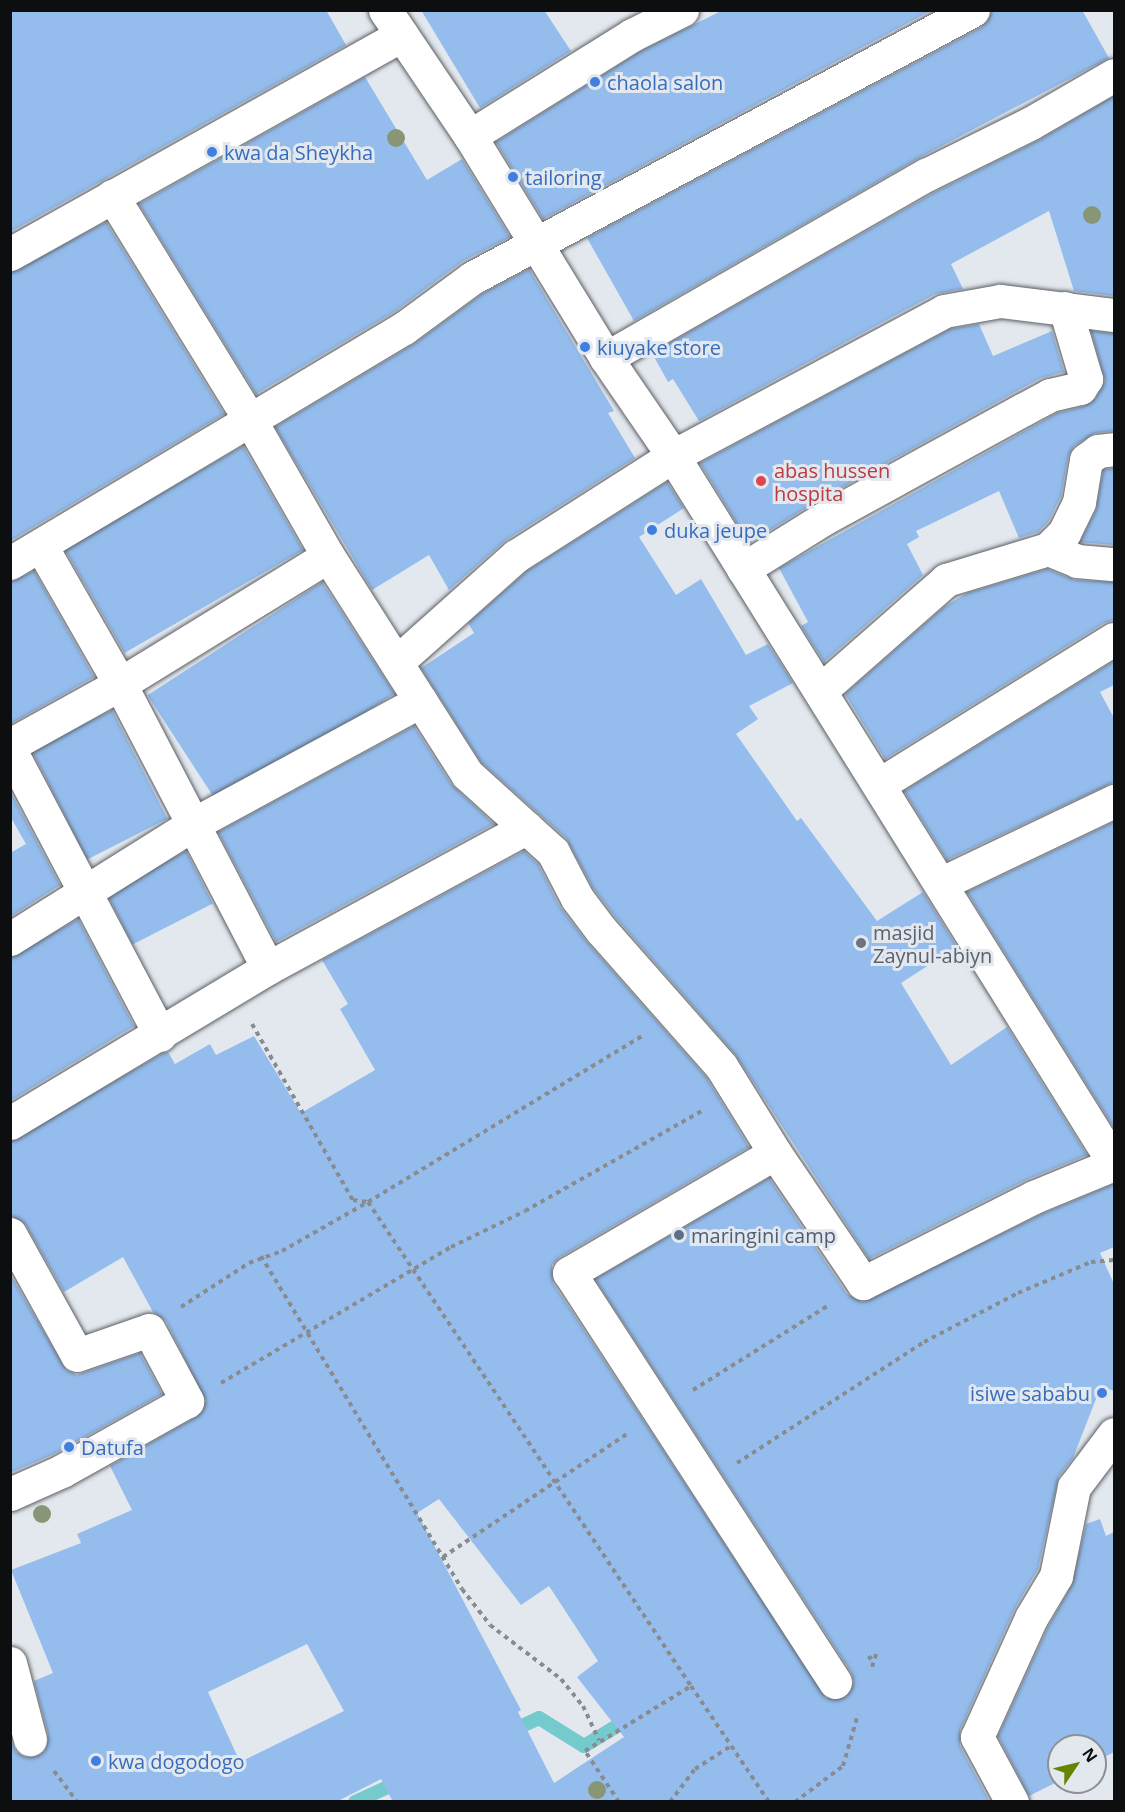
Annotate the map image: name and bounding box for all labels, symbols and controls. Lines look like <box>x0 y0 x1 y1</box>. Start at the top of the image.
place label: chaola salon <box>607 70 723 94</box>
marker: chaola salon <box>588 75 602 89</box>
place label: kwa da Sheykha <box>224 140 373 164</box>
marker: kwa da Sheykha <box>205 145 219 159</box>
place label: tailoring <box>525 165 602 189</box>
marker: tailoring <box>506 170 520 184</box>
place label: kiuyake store <box>597 335 721 359</box>
marker: kiuyake store <box>578 340 592 354</box>
place label: abas hussen hospita <box>774 458 890 505</box>
marker: abas hussen hospita <box>752 472 770 490</box>
place label: duka jeupe <box>664 518 767 542</box>
marker: duka jeupe <box>645 523 659 537</box>
place label: masjid Zaynul-abiyn <box>873 920 992 967</box>
marker: masjid Zaynul-abiyn <box>854 936 868 950</box>
place label: maringini camp <box>691 1223 836 1247</box>
marker: maringini camp <box>672 1228 686 1242</box>
place label: isiwe sababu <box>970 1381 1090 1405</box>
marker: isiwe sababu <box>1095 1386 1109 1400</box>
place label: Datufa <box>81 1435 144 1459</box>
marker: Datufa <box>62 1440 76 1454</box>
north arrow <box>1047 1734 1107 1794</box>
text: N <box>1077 1743 1103 1766</box>
place label: kwa dogodogo <box>108 1749 245 1773</box>
marker: kwa dogodogo <box>89 1754 103 1768</box>

